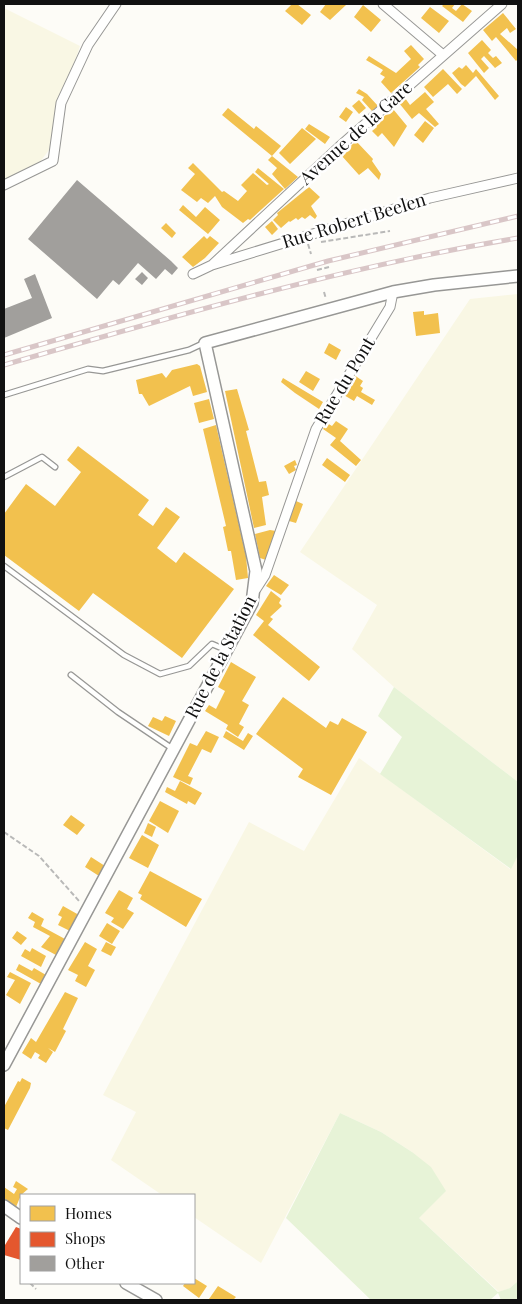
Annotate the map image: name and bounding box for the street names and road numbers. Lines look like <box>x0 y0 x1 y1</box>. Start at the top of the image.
street label: Avenue de la Gare <box>293 75 417 190</box>
street label: Rue Robert Beelen <box>279 187 429 253</box>
street label: Rue du Pont <box>309 332 380 429</box>
street label: Rue de la Station <box>179 591 262 722</box>

